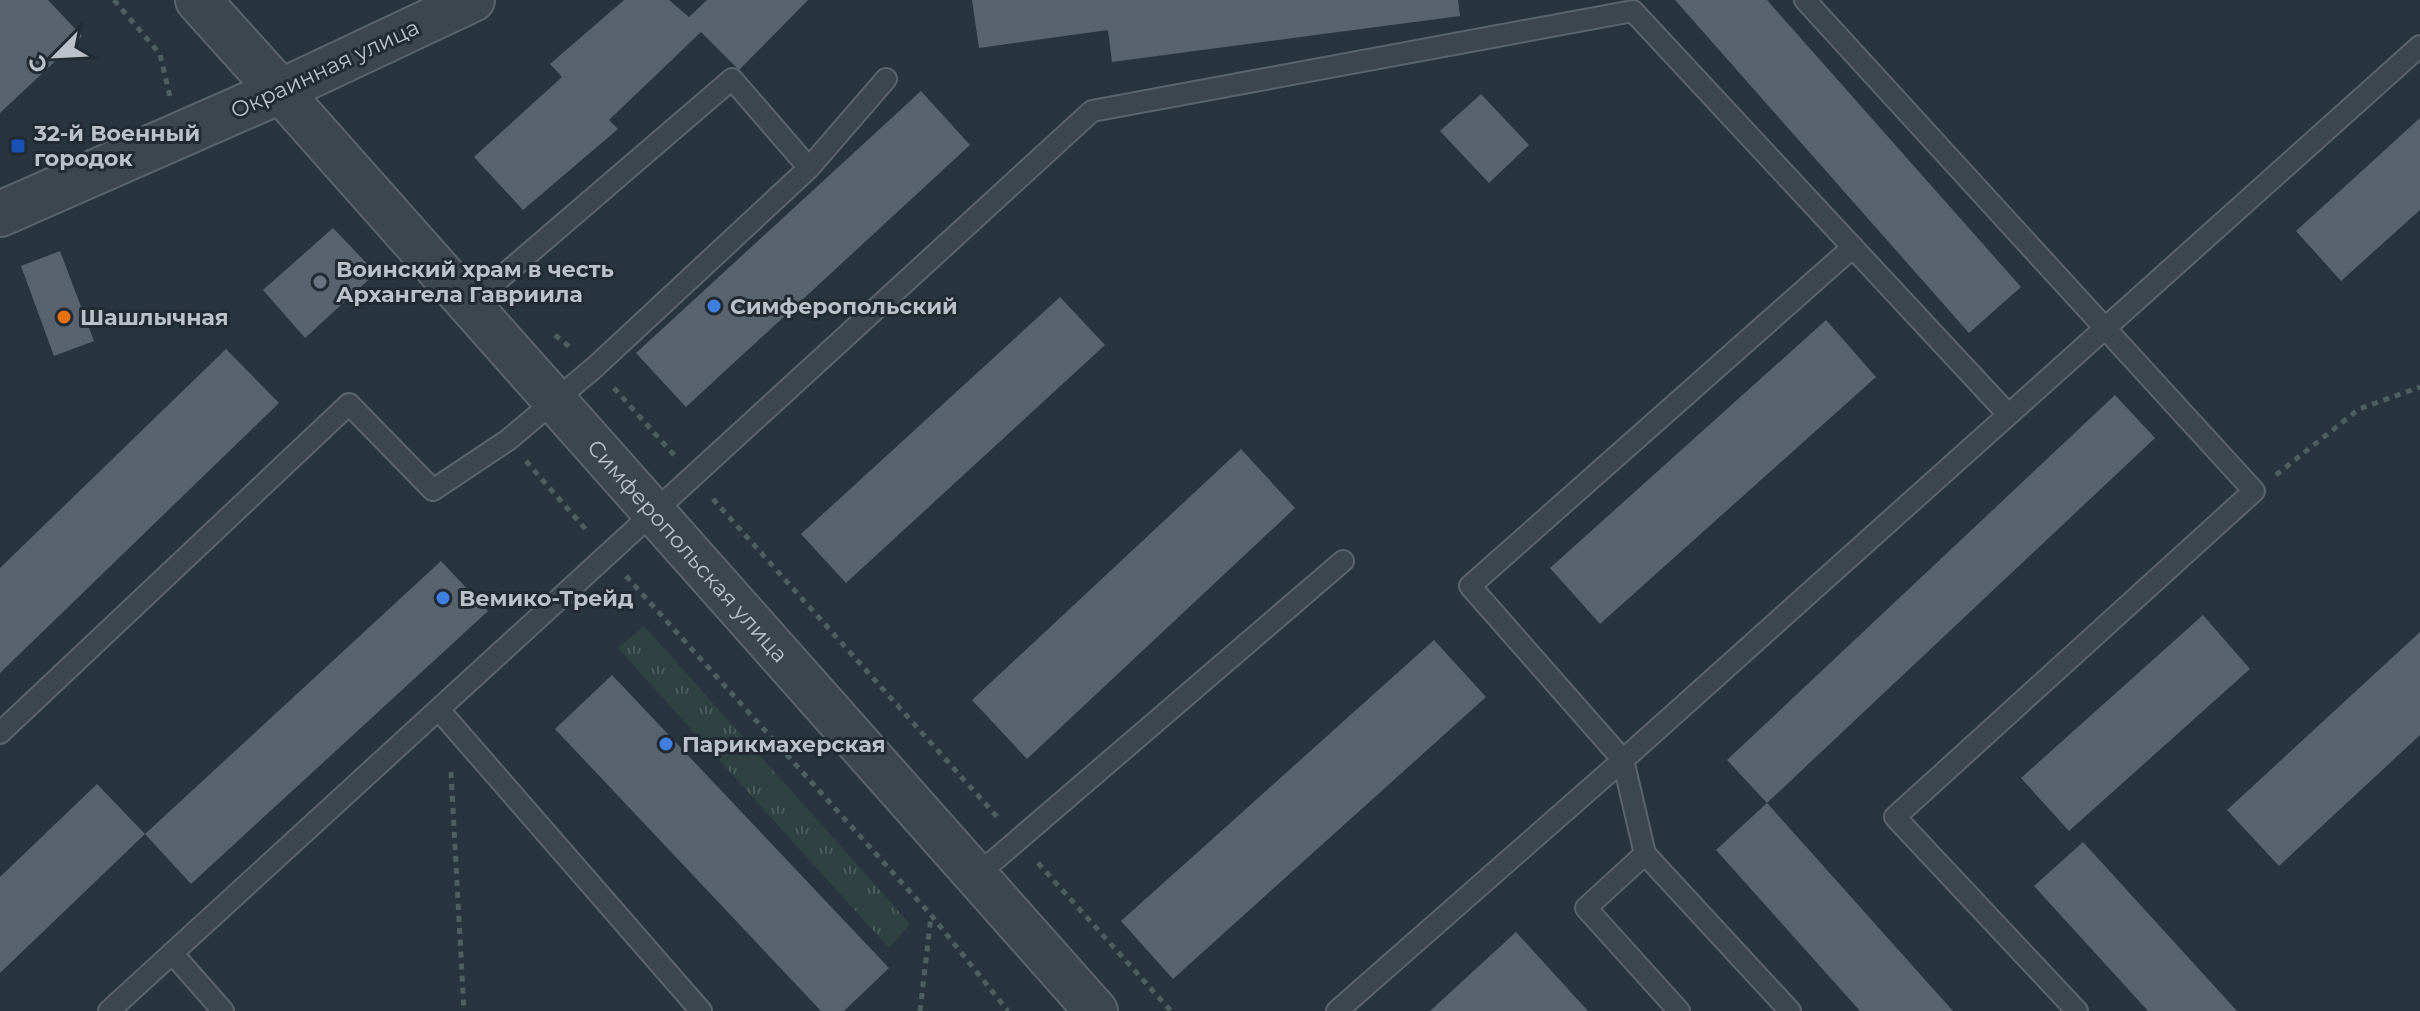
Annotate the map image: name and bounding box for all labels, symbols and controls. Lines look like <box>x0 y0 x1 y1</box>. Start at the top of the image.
street label: Окраинная улица <box>226 13 424 125</box>
north arrow <box>16 16 96 96</box>
text: С <box>23 51 54 77</box>
place label: 32-й Военный городок <box>33 120 200 172</box>
marker: 32-й Военный городок <box>9 137 27 155</box>
place label: Воинский храм в честь Архангела Гавриила <box>336 256 614 308</box>
marker: Воинский храм в честь Архангела Гавриила <box>311 273 329 291</box>
place label: Симферопольский <box>730 293 958 320</box>
marker: Симферопольский <box>705 297 723 315</box>
place label: Шашлычная <box>80 304 229 331</box>
marker: Шашлычная <box>55 308 73 326</box>
street label: Симферопольская улица <box>582 434 794 668</box>
place label: Вемико-Трейд <box>459 585 633 612</box>
marker: Вемико-Трейд <box>434 589 452 607</box>
place label: Парикмахерская <box>682 731 886 758</box>
marker: Парикмахерская <box>657 735 675 753</box>

